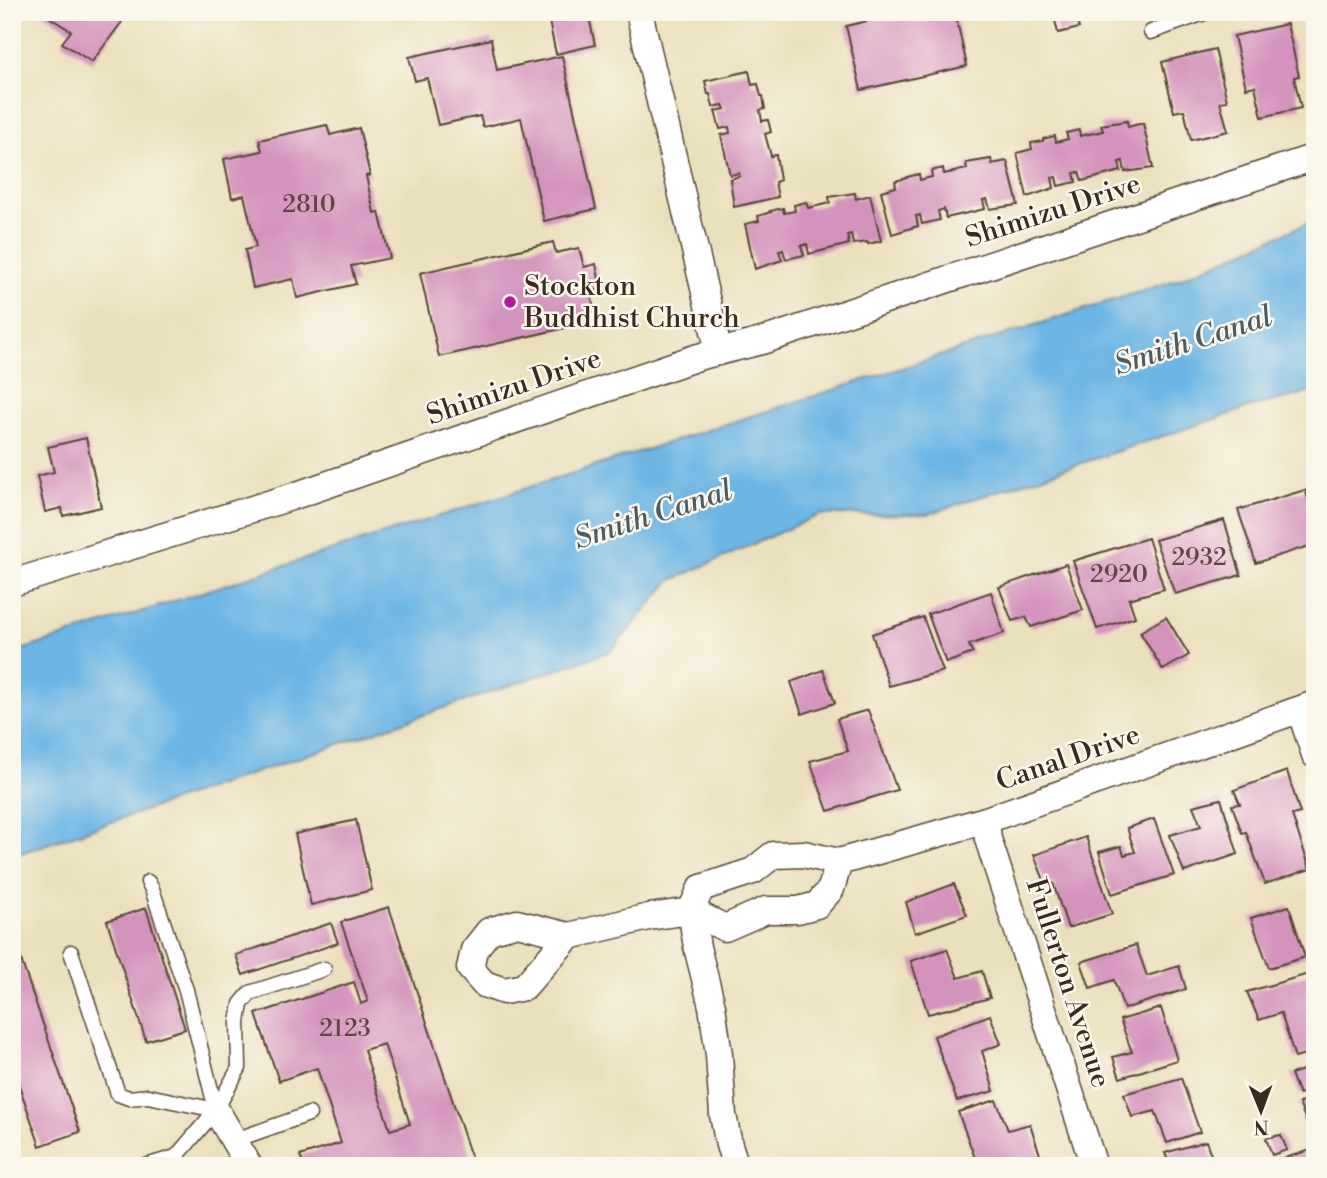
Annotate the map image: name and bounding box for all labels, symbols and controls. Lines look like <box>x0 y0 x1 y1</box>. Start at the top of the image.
street label: Shimizu Drive <box>961 166 1145 256</box>
house number: 2810 <box>282 190 336 220</box>
place label: Stockton Buddhist Church <box>523 269 740 336</box>
marker: Stockton Buddhist Church <box>502 294 518 310</box>
water label: Smith Canal <box>1109 297 1277 384</box>
street label: Shimizu Drive <box>422 341 606 433</box>
water label: Smith Canal <box>569 471 737 558</box>
house number: 2932 <box>1171 543 1227 573</box>
house number: 2920 <box>1090 560 1148 590</box>
street label: Canal Drive <box>992 717 1144 799</box>
street label: Fullerton Avenue <box>1018 874 1118 1092</box>
house number: 2123 <box>319 1014 371 1044</box>
north arrow <box>1226 1076 1296 1146</box>
text: N <box>1254 1115 1269 1139</box>

